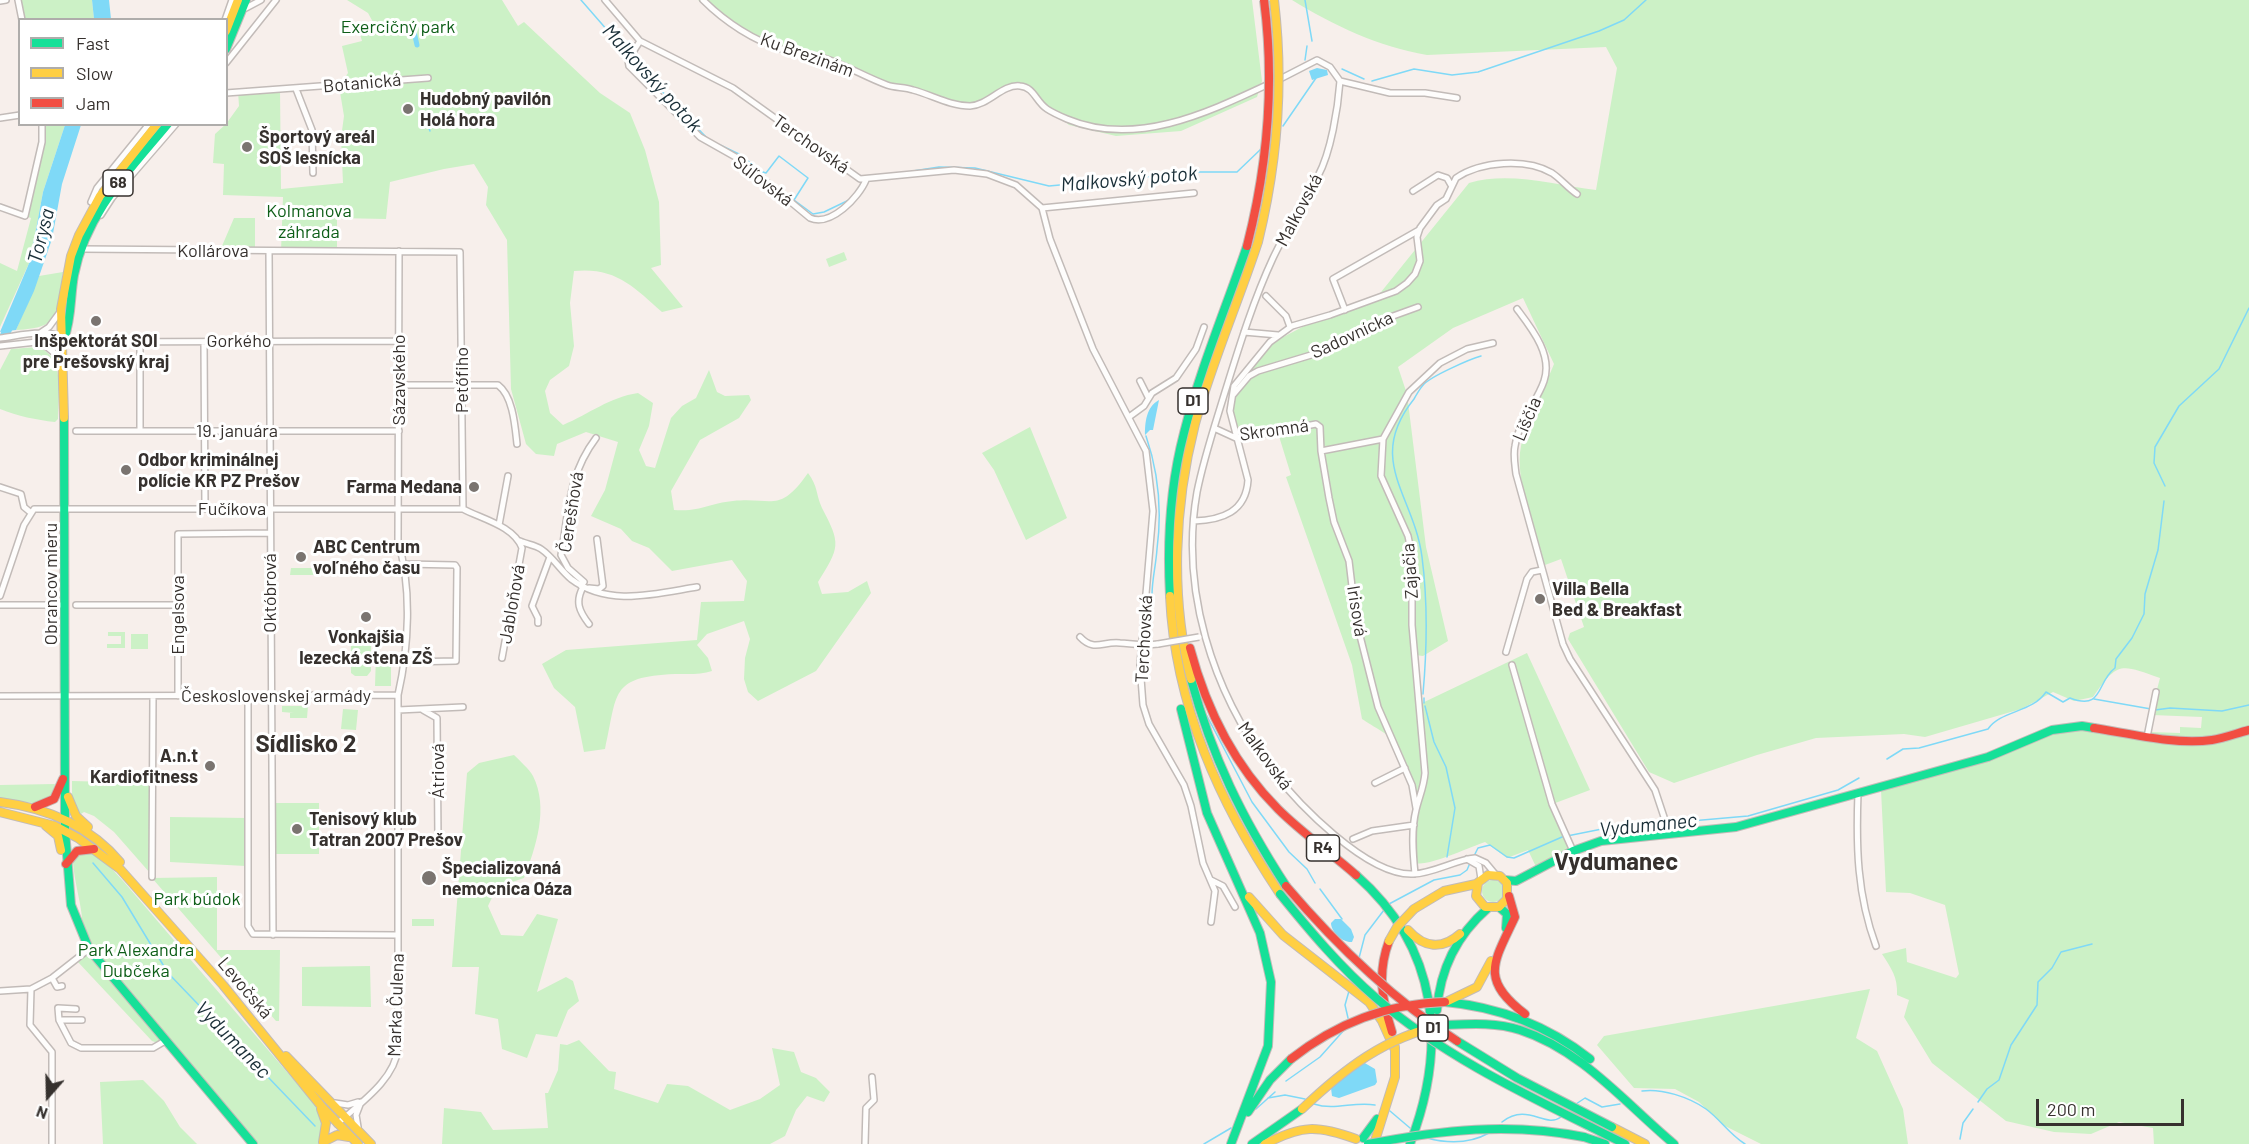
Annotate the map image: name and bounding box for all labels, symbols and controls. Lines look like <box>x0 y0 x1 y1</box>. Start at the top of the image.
park label: Exercičný park <box>341 16 455 38</box>
legend <box>18 18 228 126</box>
water label: Malkovský potok <box>597 19 707 137</box>
street label: Ku Brezinám <box>757 28 857 82</box>
text: Fast <box>76 32 110 54</box>
text: Slow <box>76 62 113 84</box>
street label: Botanická <box>322 69 402 97</box>
place label: Hudobný pavilón Holá hora <box>420 88 551 130</box>
text: Jam <box>76 92 110 114</box>
marker: Hudobný pavilón Holá hora <box>401 102 415 116</box>
street label: Terchovská <box>769 110 853 178</box>
place label: Športový areál SOŠ lesnícka <box>259 126 375 168</box>
marker: Športový areál SOŠ lesnícka <box>240 140 254 154</box>
street label: Súľovská <box>729 151 797 211</box>
water label: Malkovský potok <box>1060 161 1198 197</box>
road number: 68 <box>103 170 133 196</box>
street label: Malkovská <box>1271 170 1327 250</box>
park label: Kolmanova záhrada <box>266 200 352 242</box>
water label: Torysa <box>23 206 59 266</box>
street label: Kollárova <box>177 240 249 262</box>
street label: Sadovnícka <box>1307 307 1397 363</box>
marker: Inšpektorát SOI pre Prešovský kraj <box>89 314 103 328</box>
place label: Inšpektorát SOI pre Prešovský kraj <box>23 330 169 372</box>
street label: Gorkého <box>206 330 272 352</box>
street label: Sázavského <box>388 334 410 426</box>
street label: Petőfiho <box>451 347 473 413</box>
road number: D1 <box>1178 388 1208 414</box>
street label: Líščia <box>1508 394 1546 444</box>
street label: Skromná <box>1238 414 1310 446</box>
street label: 19. januára <box>196 420 278 442</box>
place label: Odbor kriminálnej polície KR PZ Prešov <box>138 449 300 492</box>
marker: Odbor kriminálnej polície KR PZ Prešov <box>119 463 133 477</box>
street label: Čerešňová <box>554 470 588 554</box>
place label: Farma Medana <box>347 476 462 498</box>
marker: Farma Medana <box>467 480 481 494</box>
street label: Fučíkova <box>198 498 266 520</box>
street label: Obrancov mieru <box>40 523 62 645</box>
place label: ABC Centrum voľného času <box>313 536 420 578</box>
street label: Zajačia <box>1397 542 1423 600</box>
marker: ABC Centrum voľného času <box>294 550 308 564</box>
street label: Októbrová <box>259 553 281 633</box>
street label: Jabloňová <box>494 563 530 645</box>
street label: Engelsova <box>167 575 189 655</box>
place label: Villa Bella Bed & Breakfast <box>1552 578 1682 620</box>
street label: Irisová <box>1342 584 1372 638</box>
marker: Villa Bella Bed & Breakfast <box>1533 592 1547 606</box>
street label: Terchovská <box>1131 594 1157 684</box>
marker: Vonkajšia lezecká stena ZŠ <box>359 610 373 624</box>
place label: Vonkajšia lezecká stena ZŠ <box>299 626 433 668</box>
street label: Československej armády <box>181 685 371 707</box>
street label: Malkovská <box>1233 718 1297 794</box>
district label: Sídlisko 2 <box>256 730 356 758</box>
street label: Átriová <box>427 743 449 799</box>
place label: A.n.t Kardiofitness <box>90 745 198 788</box>
marker: A.n.t Kardiofitness <box>203 759 217 773</box>
place label: Tenisový klub Tatran 2007 Prešov <box>309 808 463 850</box>
water label: Vydumanec <box>1598 808 1698 842</box>
marker: Tenisový klub Tatran 2007 Prešov <box>290 822 304 836</box>
road number: R4 <box>1306 835 1340 861</box>
district label: Vydumanec <box>1554 848 1678 876</box>
place label: Špecializovaná nemocnica Oáza <box>442 857 572 900</box>
marker: Špecializovaná nemocnica Oáza <box>420 869 438 887</box>
park label: Park búdok <box>153 888 241 910</box>
park label: Park Alexandra Dubčeka <box>78 939 194 982</box>
street label: Levočská <box>213 953 277 1023</box>
street label: Marka Čulena <box>383 953 409 1057</box>
water label: Vydumanec <box>190 996 276 1084</box>
road number: D1 <box>1418 1015 1448 1041</box>
north arrow <box>18 1066 78 1126</box>
scale bar <box>2039 1087 2188 1125</box>
text: 200 m <box>2047 1098 2095 1120</box>
text: N <box>33 1103 50 1124</box>

